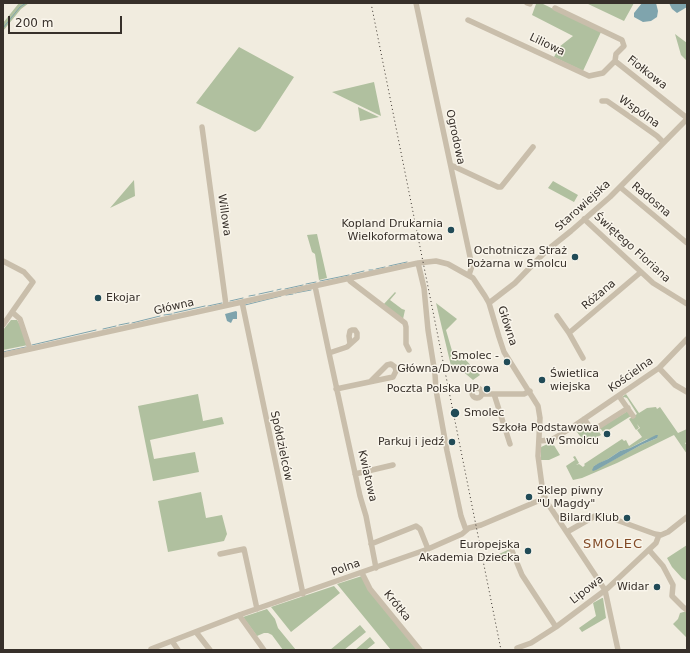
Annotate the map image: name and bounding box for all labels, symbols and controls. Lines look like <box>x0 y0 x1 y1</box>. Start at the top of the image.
scale bar <box>10 8 124 34</box>
text: 200 m <box>15 16 53 30</box>
street label: Liliowa <box>527 31 567 59</box>
street label: Fiołkowa <box>624 53 670 93</box>
street label: Wspólna <box>616 93 662 131</box>
street label: Ogrodowa <box>443 108 467 166</box>
street label: Starowiejska <box>553 178 613 234</box>
street label: Radosna <box>629 180 673 220</box>
street label: Willowa <box>215 193 233 237</box>
street label: Świętego Floriana <box>591 210 673 286</box>
place label: Kopland Drukarnia Wielkoformatowa <box>341 217 443 243</box>
marker: Kopland Drukarnia Wielkoformatowa <box>446 225 456 235</box>
place label: Ochotnicza Straż Pożarna w Smolcu <box>467 244 567 270</box>
marker: Ochotnicza Straż Pożarna w Smolcu <box>570 252 580 262</box>
street label: Różana <box>579 277 619 313</box>
place label: Ekojar <box>106 291 140 305</box>
marker: Ekojar <box>93 293 103 303</box>
street label: Główna <box>152 296 196 318</box>
street label: Główna <box>494 304 520 348</box>
place label: Smolec - Główna/Dworcowa <box>397 349 499 375</box>
street label: Kościelna <box>606 355 656 395</box>
marker: Smolec - Główna/Dworcowa <box>502 357 512 367</box>
place label: Świetlica wiejska <box>550 367 599 393</box>
marker: Świetlica wiejska <box>537 375 547 385</box>
place label: Poczta Polska UP <box>387 382 479 396</box>
marker: Poczta Polska UP <box>482 384 492 394</box>
place label: Smolec <box>464 406 504 420</box>
marker: Smolec <box>449 407 461 419</box>
street label: Spółdzielców <box>267 410 295 482</box>
place label: Szkoła Podstawowa w Smolcu <box>492 421 599 447</box>
marker: Szkoła Podstawowa w Smolcu <box>602 429 612 439</box>
place label: Parkuj i jedź <box>378 435 444 449</box>
marker: Parkuj i jedź <box>447 437 457 447</box>
street label: Kwiatowa <box>355 449 379 503</box>
place label: Sklep piwny "U Magdy" <box>537 484 603 510</box>
marker: Sklep piwny "U Magdy" <box>524 492 534 502</box>
place label: Bilard Klub <box>560 511 619 525</box>
marker: Bilard Klub <box>622 513 632 523</box>
district label: SMOLEC <box>583 537 643 553</box>
place label: Europejska Akademia Dziecka <box>419 538 520 564</box>
marker: Europejska Akademia Dziecka <box>523 546 533 556</box>
street label: Polna <box>330 557 362 579</box>
street label: Lipowa <box>568 573 606 607</box>
place label: Widar <box>617 580 649 594</box>
marker: Widar <box>652 582 662 592</box>
street label: Krótka <box>381 588 413 624</box>

